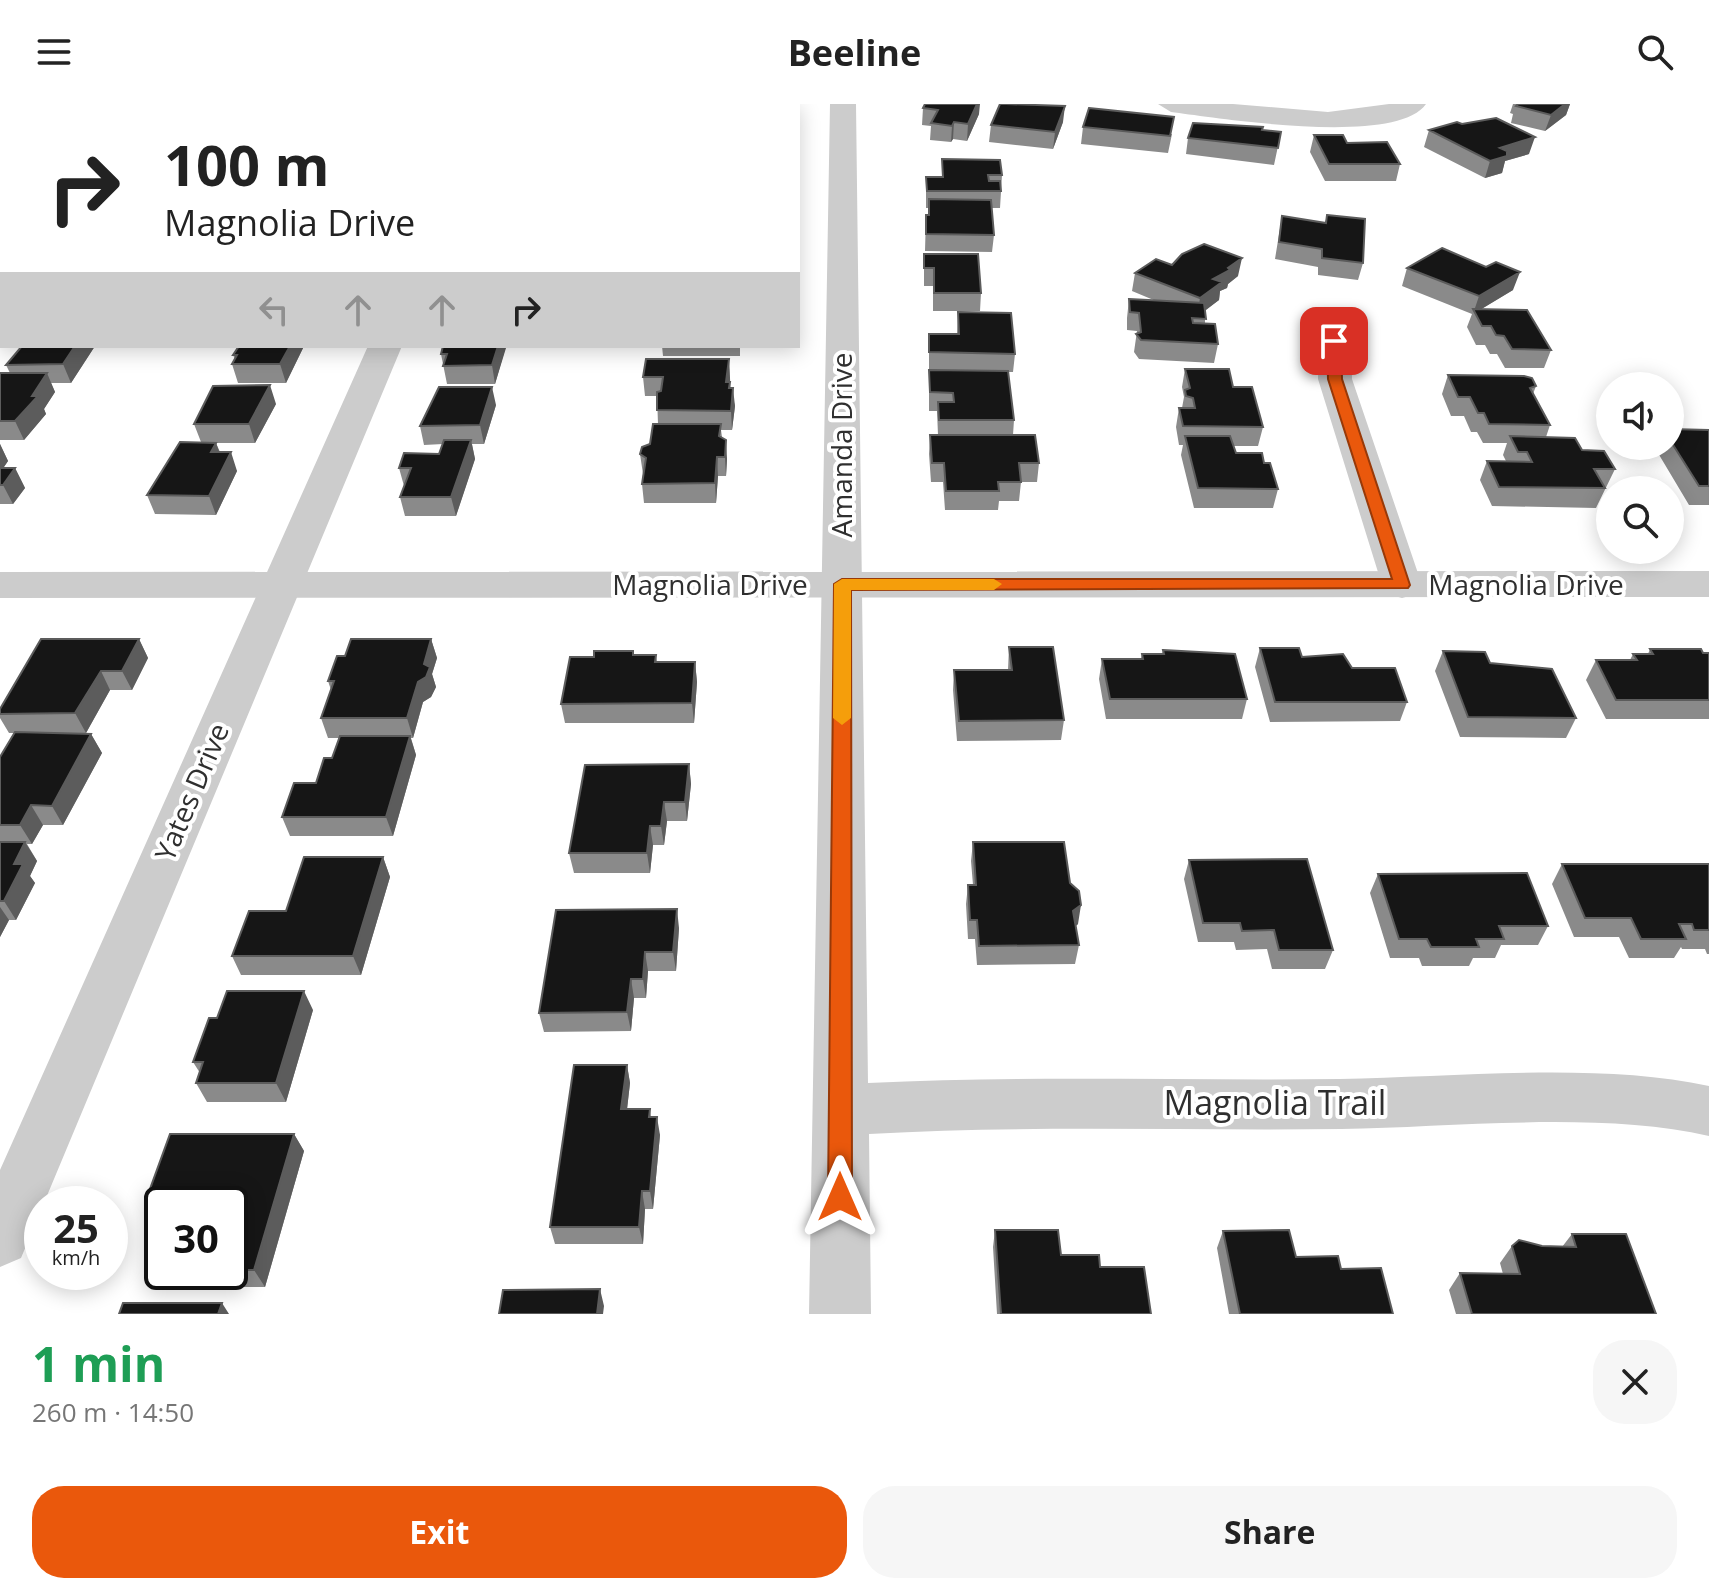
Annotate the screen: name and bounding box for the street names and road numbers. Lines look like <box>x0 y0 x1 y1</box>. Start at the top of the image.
street label: Amanda Drive <box>822 353 860 537</box>
street label: Magnolia Drive <box>612 565 808 603</box>
street label: Magnolia Drive <box>1428 565 1624 603</box>
street label: Yates Drive <box>145 717 237 866</box>
street label: Magnolia Trail <box>1164 1079 1386 1125</box>

